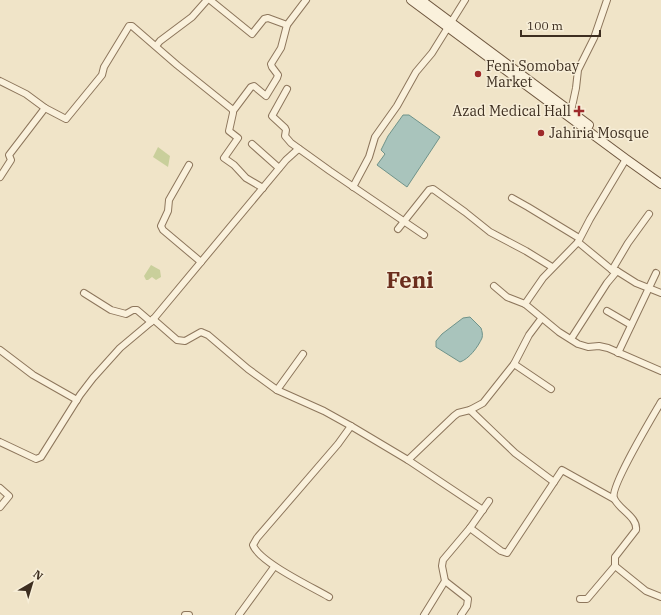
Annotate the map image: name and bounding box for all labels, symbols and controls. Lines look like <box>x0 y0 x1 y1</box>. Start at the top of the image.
scale bar <box>521 12 600 38</box>
text: 100 m <box>527 18 563 33</box>
place label: Feni Somobay Market <box>486 57 580 91</box>
marker: Feni Somobay Market <box>473 69 483 79</box>
place label: Azad Medical Hall <box>453 102 571 120</box>
marker: Azad Medical Hall <box>574 106 584 116</box>
place label: Jahiria Mosque <box>549 124 649 142</box>
marker: Jahiria Mosque <box>536 128 546 138</box>
district label: Feni <box>386 265 434 294</box>
north arrow <box>12 563 52 603</box>
text: N <box>30 567 46 583</box>

